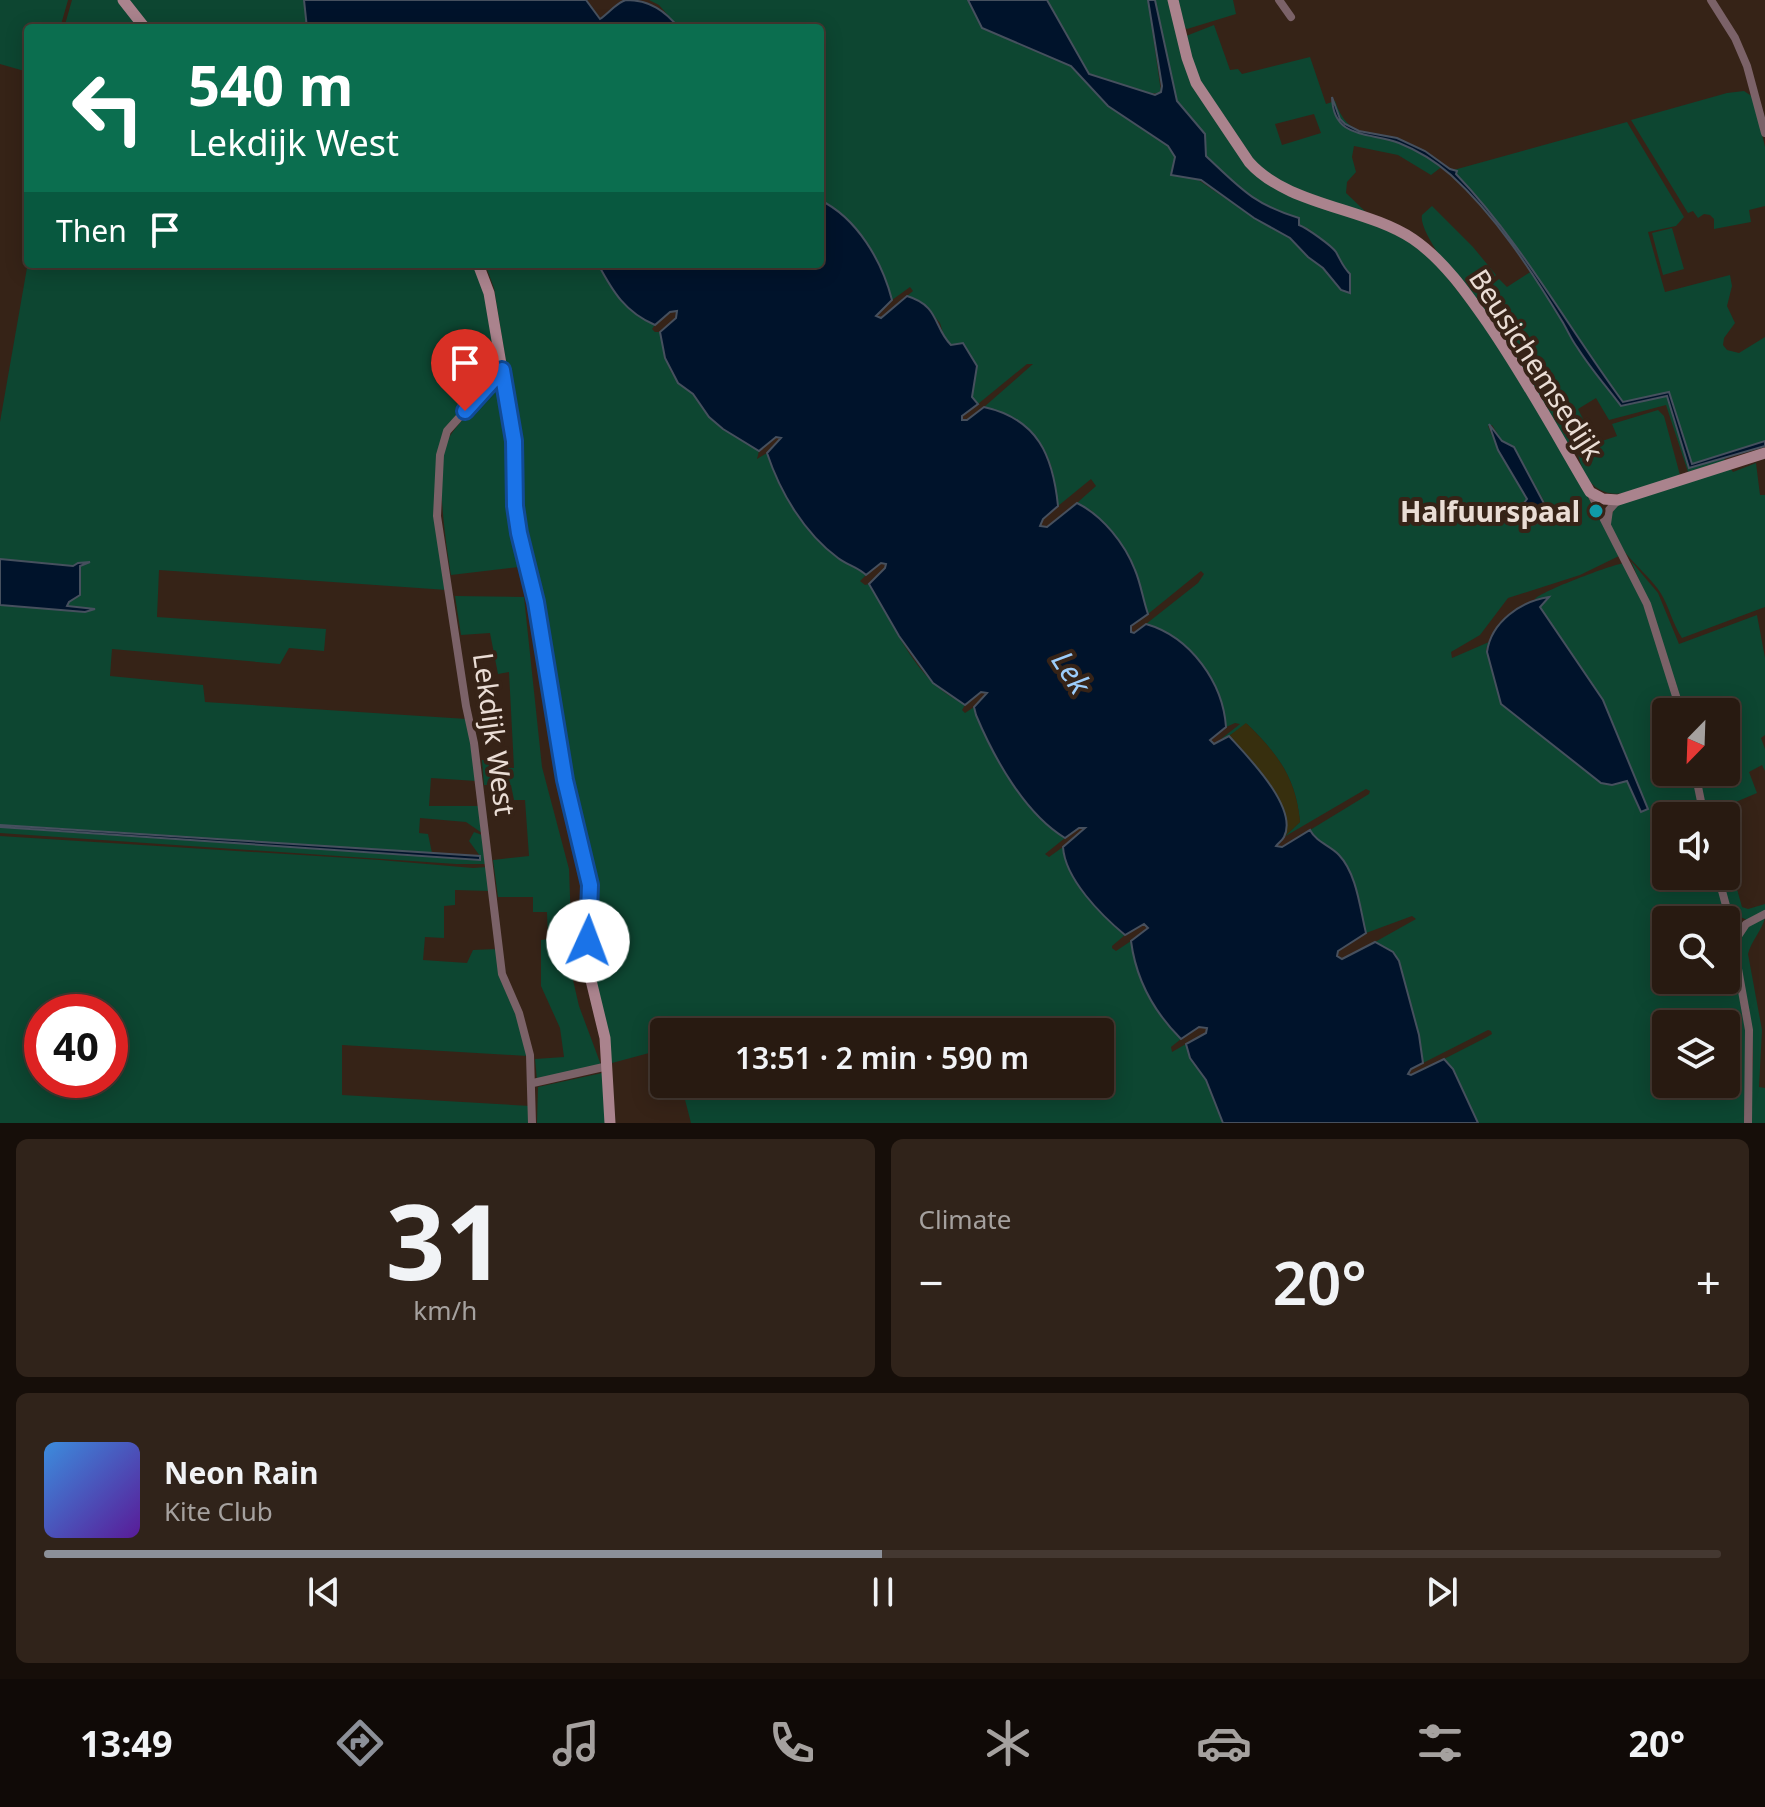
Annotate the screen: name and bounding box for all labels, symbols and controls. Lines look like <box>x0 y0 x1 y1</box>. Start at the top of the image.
text: 540 m <box>188 46 353 122</box>
icon: left <box>56 56 160 160</box>
text: Lekdijk West <box>188 118 399 167</box>
icon: arrive <box>143 208 187 252</box>
text: Then <box>56 210 127 251</box>
street label: Beusichemsedijk <box>1461 261 1613 467</box>
pin <box>431 329 499 411</box>
icon: arrive <box>443 341 487 385</box>
place label: Halfuurspaal <box>1400 492 1580 530</box>
marker: Halfuurspaal <box>1587 502 1605 520</box>
water label: Lek <box>1043 642 1102 703</box>
street label: Lekdijk West <box>465 650 525 818</box>
north arrow <box>1652 698 1740 786</box>
map controls <box>1652 698 1740 1098</box>
button: sound <box>1652 802 1740 890</box>
position arrow <box>546 899 630 983</box>
button: search <box>1652 906 1740 994</box>
speed limit sign: 40 <box>24 994 128 1098</box>
button: layers <box>1652 1010 1740 1098</box>
text: 13:51 · 2 min · 590 m <box>735 1037 1029 1078</box>
text: 31 <box>386 1169 505 1310</box>
text: Climate <box>919 1201 1011 1237</box>
text: 20° <box>1273 1241 1367 1323</box>
text: − <box>919 1252 944 1312</box>
text: + <box>1696 1252 1721 1312</box>
text: km/h <box>413 1292 477 1328</box>
text: Neon Rain <box>164 1452 318 1493</box>
text: Kite Club <box>164 1493 273 1529</box>
icon: previous <box>302 1570 346 1614</box>
icon: pause <box>861 1570 905 1614</box>
icon: next <box>1420 1570 1464 1614</box>
icon: directions <box>332 1715 388 1771</box>
icon: music <box>548 1715 604 1771</box>
icon: phone <box>764 1715 820 1771</box>
icon: climate <box>980 1715 1036 1771</box>
icon: car <box>1196 1715 1252 1771</box>
icon: filters <box>1412 1715 1468 1771</box>
text: 13:49 <box>80 1719 172 1768</box>
text: 20° <box>1628 1719 1685 1768</box>

